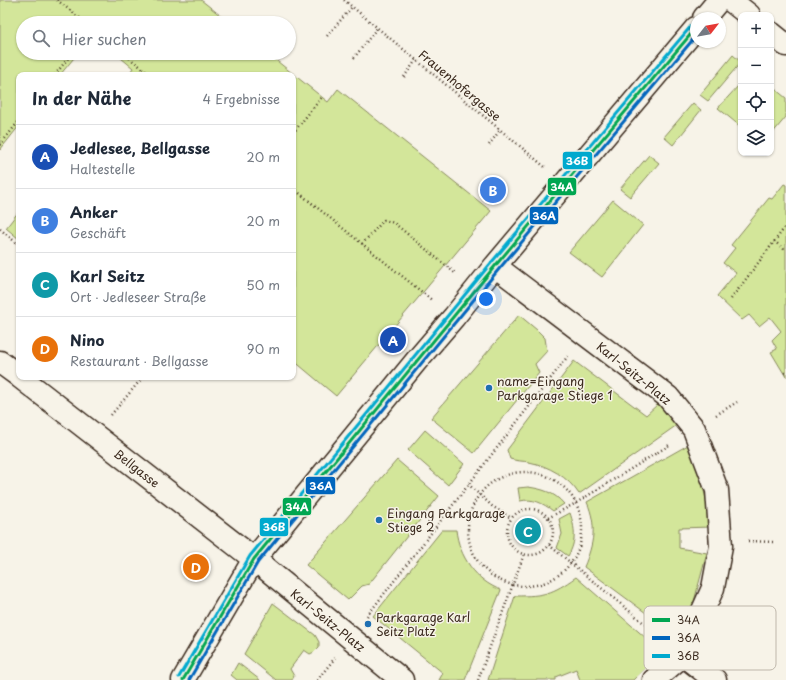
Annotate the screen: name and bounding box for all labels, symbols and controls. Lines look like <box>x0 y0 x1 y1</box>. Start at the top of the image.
north arrow <box>690 12 726 48</box>
map controls <box>738 12 774 156</box>
button: + <box>738 12 774 48</box>
search box <box>16 16 296 60</box>
icon: search <box>30 27 52 49</box>
text: Hier suchen <box>62 27 147 50</box>
street label: Frauenhofergasse <box>415 45 505 125</box>
button: − <box>738 48 774 84</box>
button: locate <box>738 84 774 120</box>
text: In der Nähe <box>32 85 131 111</box>
text: 4 Ergebnisse <box>203 89 280 108</box>
button: layers <box>738 120 774 156</box>
text: Jedlesee, Bellgasse <box>70 136 210 159</box>
text: A <box>40 147 50 166</box>
text: 20 m <box>246 147 280 166</box>
line badge: 36B <box>562 151 593 170</box>
text: 36B <box>566 152 588 169</box>
text: Haltestelle <box>70 159 135 178</box>
pin: B <box>480 175 506 205</box>
line badge: 34A <box>547 177 577 196</box>
text: 34A <box>550 178 574 195</box>
text: Anker <box>70 200 118 223</box>
line badge: 36A <box>529 206 559 225</box>
text: 36A <box>532 207 556 224</box>
text: B <box>41 211 49 230</box>
text: 20 m <box>246 211 280 230</box>
text: Geschäft <box>70 223 126 242</box>
text: Karl Seitz <box>70 264 145 287</box>
text: C <box>40 275 50 294</box>
text: 50 m <box>246 275 280 294</box>
text: Ort · Jedleseer Straße <box>70 287 206 306</box>
your location <box>476 289 496 309</box>
pin: A <box>380 325 406 355</box>
text: Nino <box>70 328 104 351</box>
street label: Karl-Seitz-Platz <box>593 337 675 409</box>
text: D <box>40 339 50 358</box>
text: 90 m <box>247 339 280 358</box>
text: Restaurant · Bellgasse <box>70 351 208 370</box>
place label: name=Eingang Parkgarage Stiege 1 <box>497 372 613 404</box>
marker: name=Eingang Parkgarage Stiege 1 <box>484 383 494 393</box>
street label: Bellgasse <box>110 444 164 492</box>
line badge: 36A <box>305 476 336 495</box>
text: 36A <box>309 477 333 494</box>
line badge: 34A <box>282 497 312 516</box>
text: 34A <box>285 498 309 515</box>
place label: Eingang Parkgarage Stiege 2 <box>387 504 505 536</box>
marker: Eingang Parkgarage Stiege 2 <box>374 515 384 525</box>
pin: C <box>515 516 541 546</box>
line badge: 36B <box>259 517 289 537</box>
text: 36B <box>263 518 285 535</box>
pin: D <box>183 552 209 582</box>
street label: Karl-Seitz-Platz <box>287 584 369 656</box>
legend <box>644 606 776 670</box>
place label: Parkgarage Karl Seitz Platz <box>376 608 470 640</box>
text: 34A <box>677 611 700 628</box>
marker: Parkgarage Karl Seitz Platz <box>363 619 373 629</box>
text: 36A <box>677 629 700 646</box>
text: 36B <box>677 647 699 664</box>

